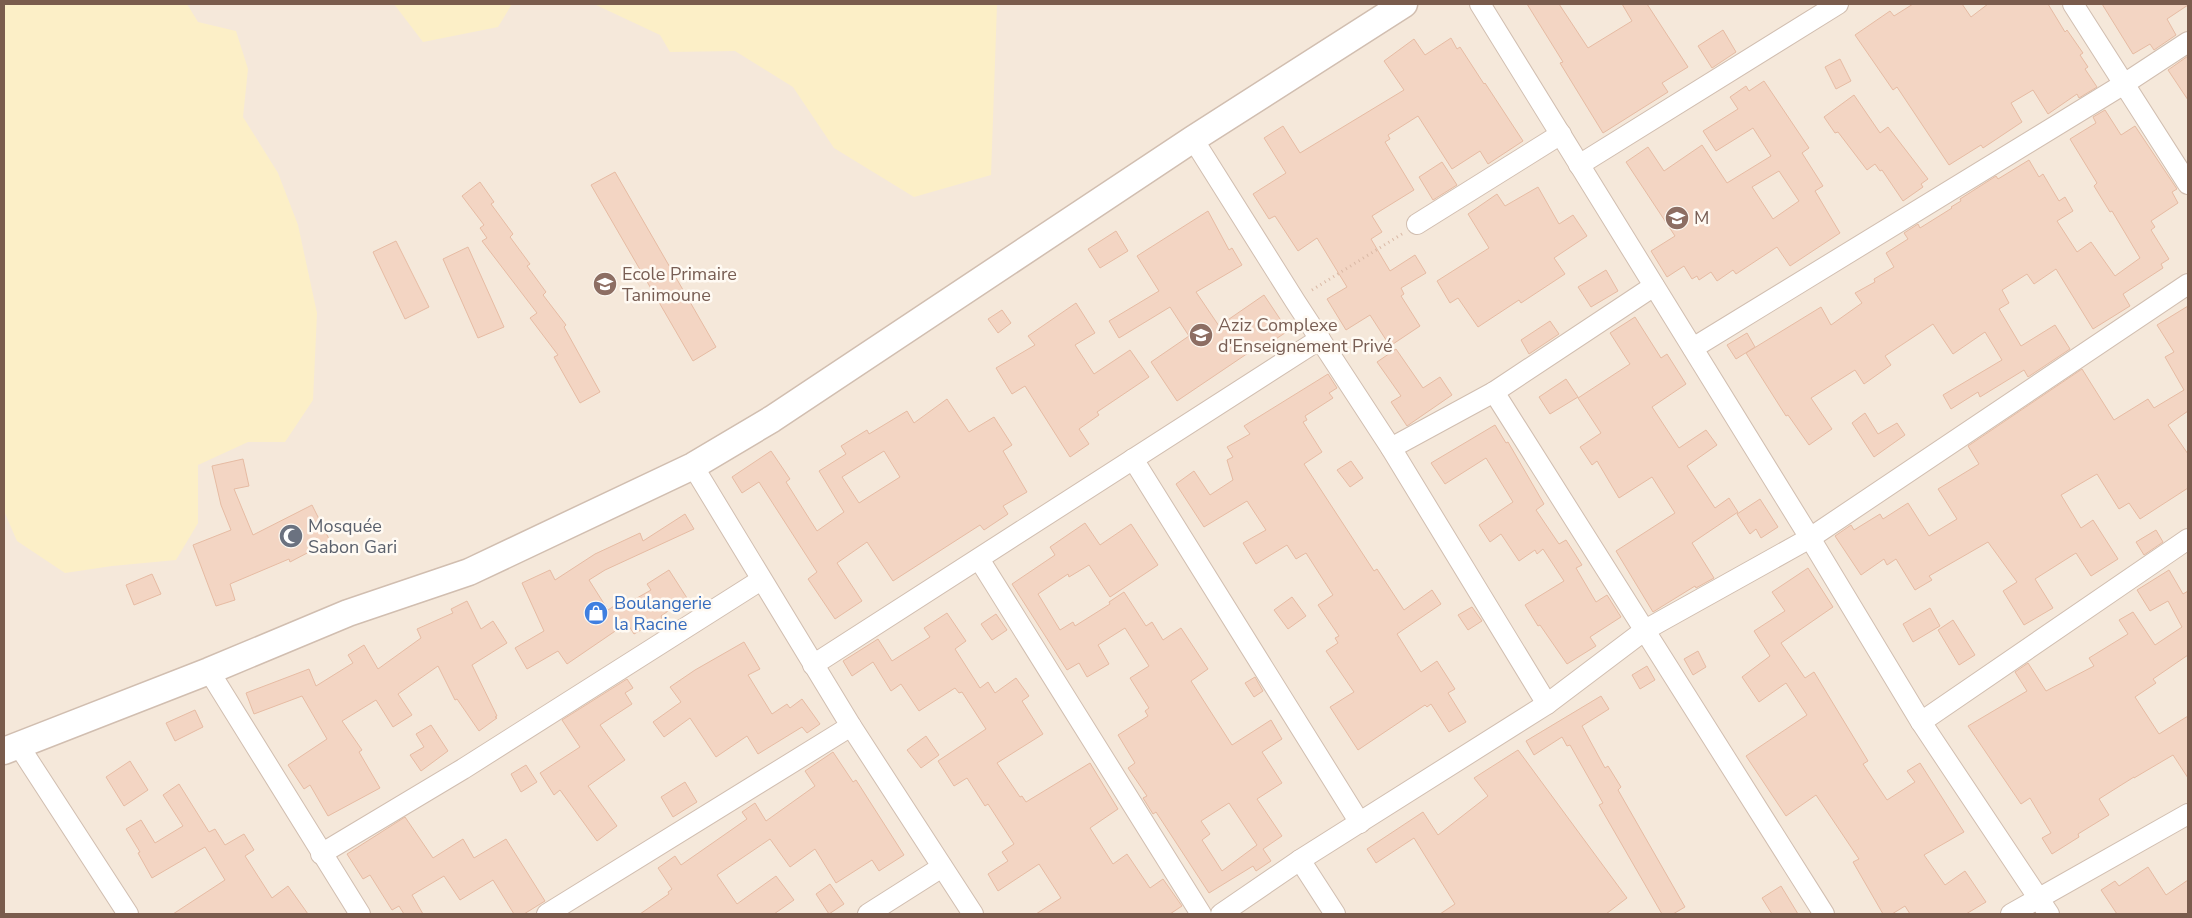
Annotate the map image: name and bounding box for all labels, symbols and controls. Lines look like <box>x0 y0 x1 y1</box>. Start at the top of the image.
school or university icon: M <box>1664 205 1690 231</box>
place label: M <box>1694 206 1709 230</box>
place label: Ecole Primaire Tanimoune <box>622 262 737 307</box>
school or university icon: Ecole Primaire Tanimoune <box>592 271 618 297</box>
place label: Aziz Complexe d'Enseignement Privé <box>1218 313 1393 358</box>
school or university icon: Aziz Complexe d'Enseignement Privé <box>1188 322 1214 348</box>
place label: Mosquée Sabon Gari <box>308 514 397 559</box>
mosque icon: Mosquée Sabon Gari <box>278 523 304 549</box>
place label: Boulangerie la Racine <box>614 591 712 636</box>
shop icon: Boulangerie la Racine <box>583 600 609 626</box>

